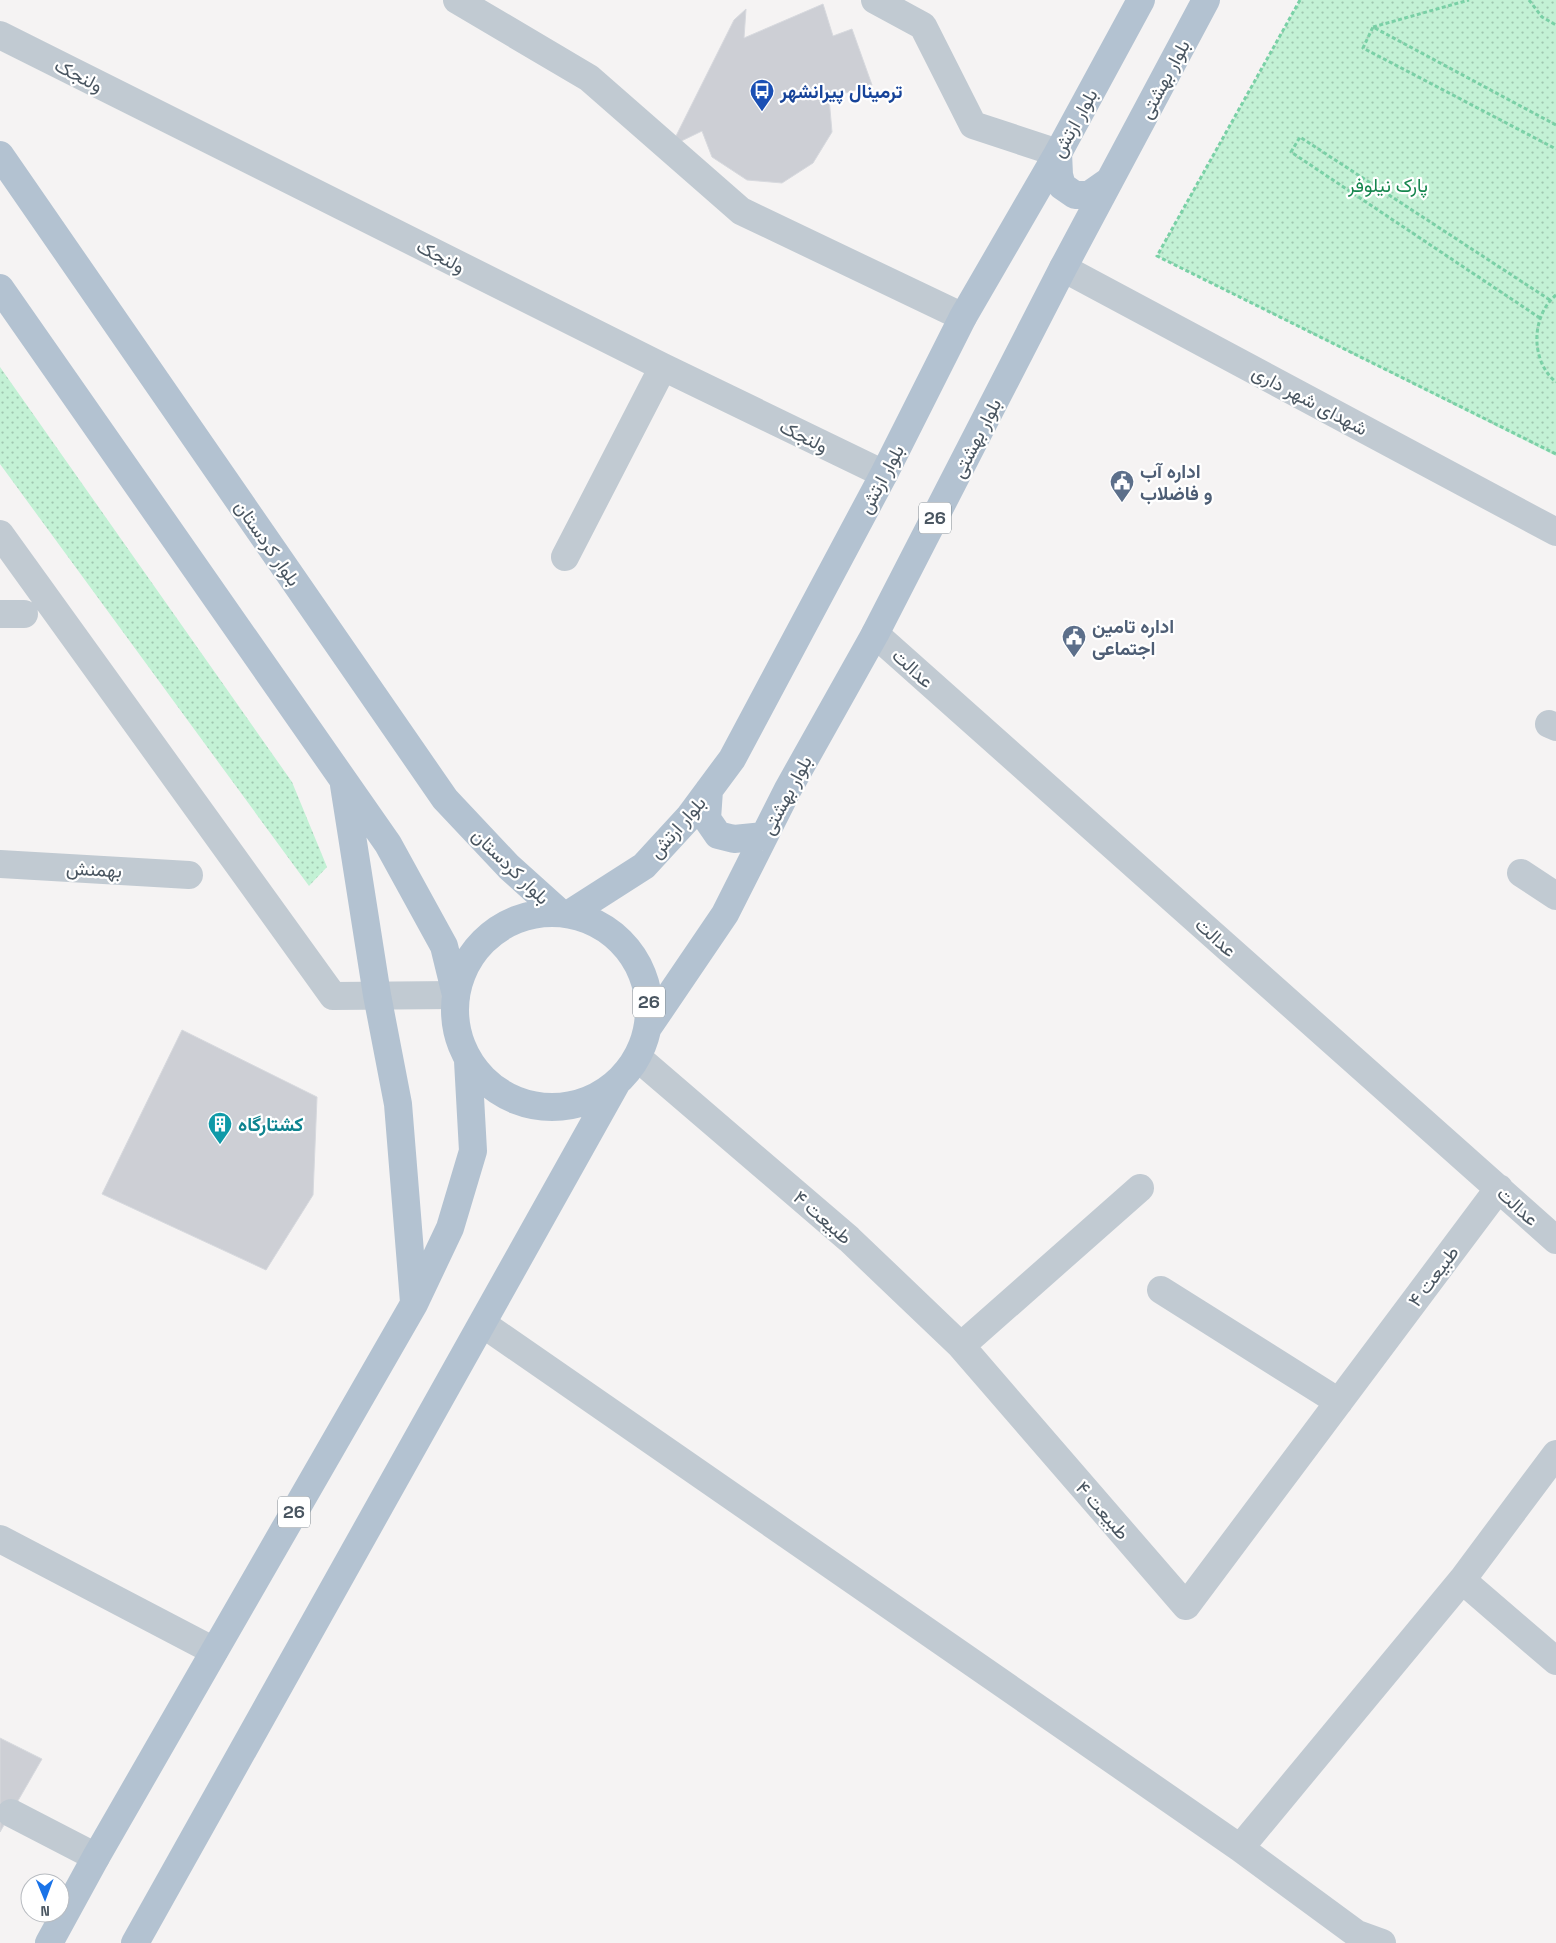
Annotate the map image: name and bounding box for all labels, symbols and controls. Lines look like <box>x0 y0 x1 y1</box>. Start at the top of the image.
street label: بلوار بهشتی <box>1133 35 1196 123</box>
street label: ولنجک <box>50 53 107 98</box>
bus stop icon: ترمینال پیرانشهر <box>749 78 775 112</box>
place label: ترمینال پیرانشهر <box>779 79 902 105</box>
street label: بلوار ارتش <box>1045 84 1104 162</box>
park label: پارک نیلوفر <box>1347 173 1428 199</box>
street label: ولنجک <box>412 234 469 279</box>
street label: شهدای شهر داری <box>1248 360 1372 441</box>
street label: بلوار بهشتی <box>946 394 1007 482</box>
street label: ولنجک <box>775 414 832 459</box>
street label: بلوار ارتش <box>853 440 910 518</box>
place label: اداره آب و فاضلاب <box>1140 459 1213 506</box>
public building icon: اداره آب و فاضلاب <box>1109 469 1135 503</box>
street label: بلوار کردستان <box>229 495 306 591</box>
road number: 26 <box>919 502 951 534</box>
place label: اداره تامین اجتماعی <box>1092 614 1174 661</box>
public building icon: اداره تامین اجتماعی <box>1061 624 1087 658</box>
street label: عدالت <box>887 643 939 694</box>
street label: بلوار بهشتی <box>755 751 818 839</box>
street label: بلوار ارتش <box>643 791 711 864</box>
street label: بلوار کردستان <box>466 823 555 910</box>
street label: بهمنش <box>65 856 123 883</box>
street label: عدالت <box>1190 912 1242 963</box>
road number: 26 <box>633 986 665 1018</box>
building icon: کشتارگاه <box>207 1111 233 1145</box>
place label: کشتارگاه <box>238 1112 304 1137</box>
street label: عدالت <box>1492 1181 1544 1232</box>
street label: طبیعت ۴ <box>788 1185 857 1250</box>
street label: طبیعت ۴ <box>1402 1241 1464 1312</box>
street label: طبیعت ۴ <box>1070 1476 1135 1545</box>
road number: 26 <box>278 1496 310 1528</box>
north arrow <box>20 1873 70 1923</box>
text: N <box>40 1902 50 1920</box>

